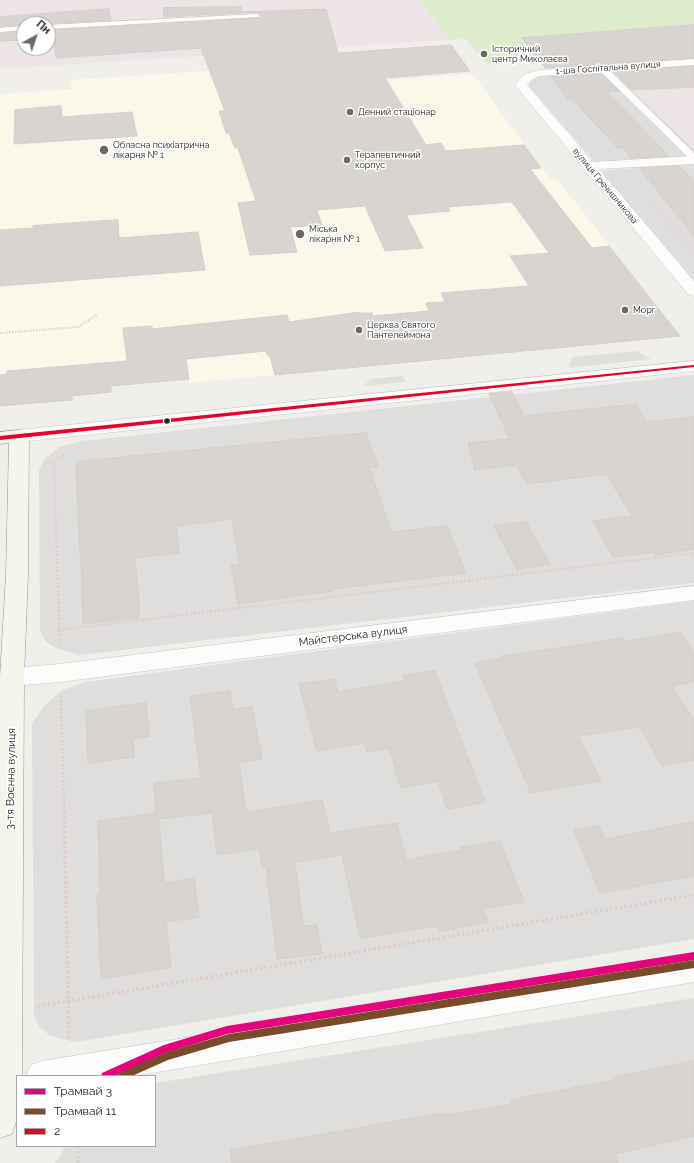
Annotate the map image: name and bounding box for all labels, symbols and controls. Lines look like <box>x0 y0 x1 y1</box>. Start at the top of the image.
north arrow <box>16 16 56 56</box>
text: Пн <box>34 18 53 37</box>
place label: Історичний центр Миколаєва <box>492 44 568 65</box>
marker: Історичний центр Миколаєва <box>479 49 489 59</box>
street label: 1-ша Госпітальна вулиця <box>555 59 661 77</box>
marker: Денний стаціонар <box>345 107 355 117</box>
place label: Денний стаціонар <box>358 107 436 117</box>
place label: Обласна психіатрична лікарня № 1 <box>113 140 209 161</box>
marker: Обласна психіатрична лікарня № 1 <box>98 144 110 156</box>
street label: вулиця Гречишникова <box>570 146 640 226</box>
place label: Терапевтичний корпус <box>355 150 421 171</box>
marker: Терапевтичний корпус <box>342 155 352 165</box>
place label: Міська лікарня № 1 <box>309 224 360 245</box>
marker: Міська лікарня № 1 <box>294 228 306 240</box>
marker: Морг <box>620 305 630 315</box>
place label: Морг <box>633 305 655 315</box>
place label: Церква Святого Пантелеймона <box>367 320 435 341</box>
marker: Церква Святого Пантелеймона <box>354 325 364 335</box>
unlabelled marker <box>162 416 172 426</box>
street label: Майстерська вулиця <box>298 623 408 649</box>
street label: 3-тя Воєнна вулиця <box>4 728 18 830</box>
legend <box>16 1075 156 1147</box>
text: Трамвай 3 <box>54 1084 112 1098</box>
text: Трамвай 11 <box>54 1104 116 1118</box>
text: 2 <box>54 1124 60 1138</box>

